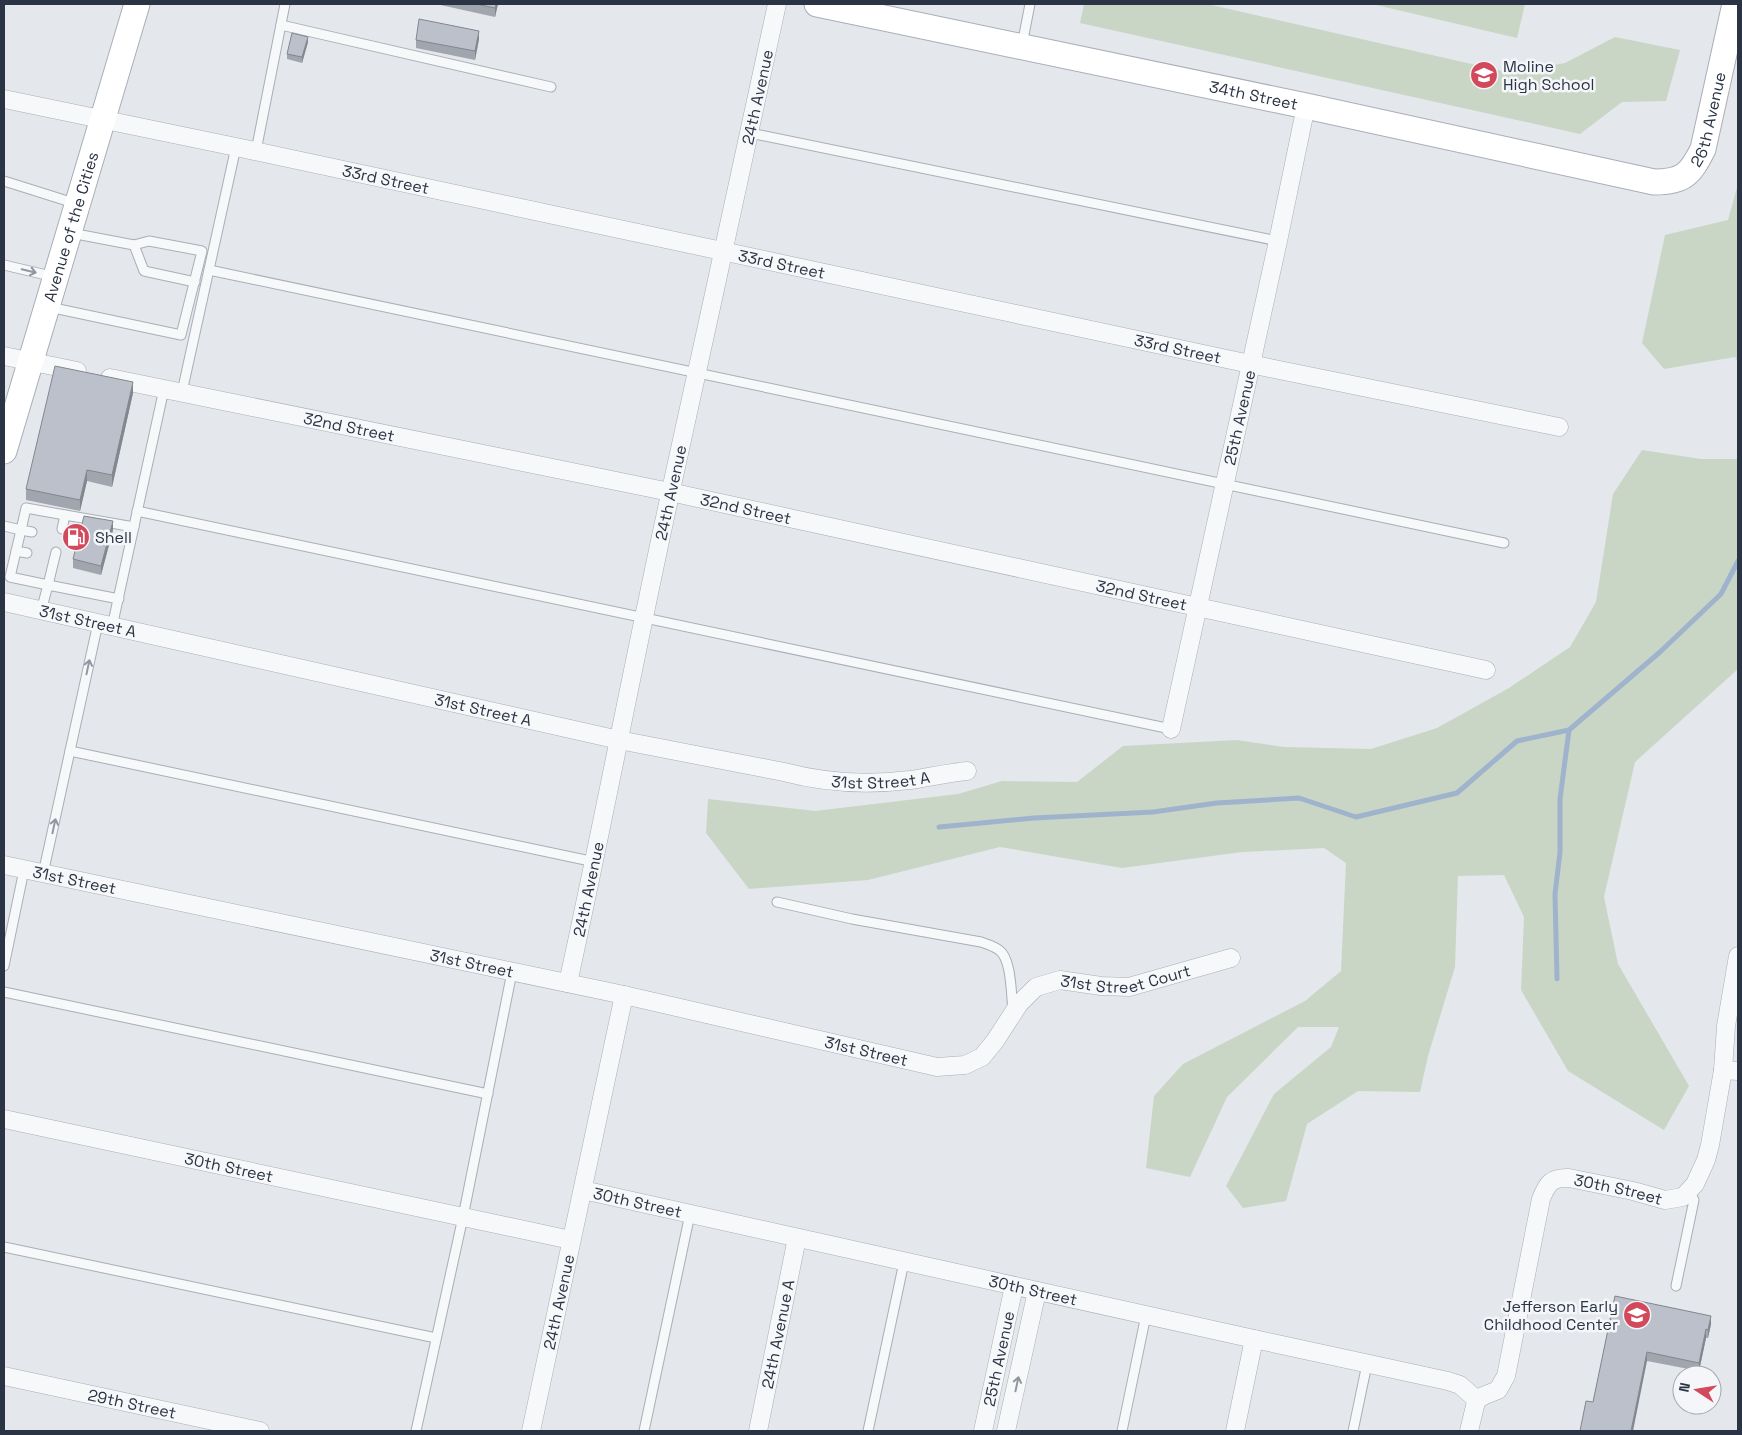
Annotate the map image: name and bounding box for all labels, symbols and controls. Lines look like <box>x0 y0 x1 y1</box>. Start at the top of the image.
street label: 24th Avenue <box>737 48 778 147</box>
place label: Moline High School <box>1503 56 1594 95</box>
school or university icon: Moline High School <box>1469 60 1499 90</box>
street label: 26th Avenue <box>1685 70 1731 171</box>
street label: 34th Street <box>1207 76 1300 115</box>
street label: Avenue of the Cities <box>39 149 103 304</box>
street label: 33rd Street <box>340 160 431 199</box>
street label: 33rd Street <box>736 245 827 284</box>
one-way arrow <box>21 267 37 276</box>
street label: 33rd Street <box>1132 330 1223 369</box>
street label: 25th Avenue <box>1219 368 1260 467</box>
street label: 32nd Street <box>302 408 396 447</box>
street label: 24th Avenue <box>650 443 691 542</box>
street label: 32nd Street <box>698 489 793 529</box>
fuel station icon: Shell <box>61 522 91 552</box>
place label: Shell <box>95 527 132 548</box>
street label: 32nd Street <box>1094 575 1189 615</box>
street label: 31st Street A <box>37 600 138 642</box>
one-way arrow <box>84 660 93 676</box>
street label: 31st Street A <box>432 689 533 731</box>
street label: 31st Street A <box>830 767 932 794</box>
one-way arrow <box>50 819 59 835</box>
street label: 24th Avenue <box>568 840 609 939</box>
street label: 31st Street <box>31 861 118 899</box>
street label: 31st Street <box>428 945 515 983</box>
street label: 31st Street Court <box>1059 960 1193 998</box>
street label: 31st Street <box>822 1031 910 1071</box>
street label: 30th Street <box>183 1148 275 1187</box>
street label: 30th Street <box>1572 1169 1665 1210</box>
street label: 30th Street <box>591 1183 684 1223</box>
street label: 24th Avenue <box>539 1252 579 1352</box>
street label: 30th Street <box>987 1270 1079 1310</box>
street label: 24th Avenue A <box>757 1278 799 1390</box>
place label: Jefferson Early Childhood Center <box>1484 1296 1618 1335</box>
school or university icon: Jefferson Early Childhood Center <box>1622 1300 1652 1330</box>
street label: 25th Avenue <box>979 1309 1019 1408</box>
north arrow <box>1672 1365 1722 1415</box>
one-way arrow <box>1012 1376 1022 1392</box>
text: N <box>1675 1381 1694 1394</box>
street label: 29th Street <box>86 1384 178 1424</box>

